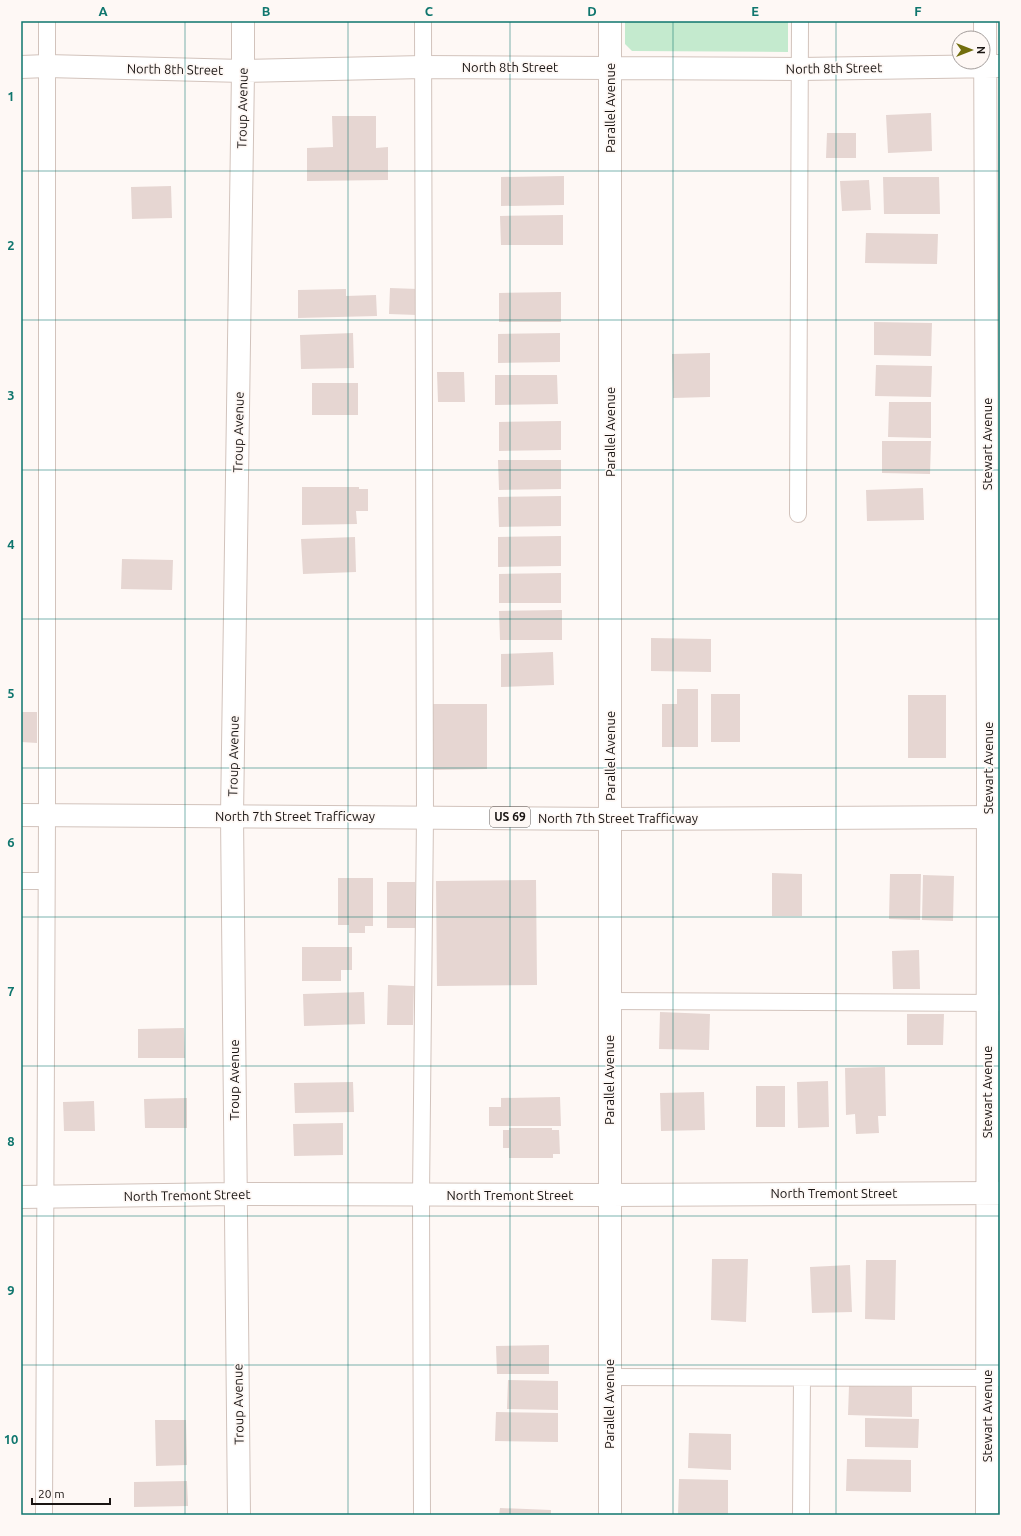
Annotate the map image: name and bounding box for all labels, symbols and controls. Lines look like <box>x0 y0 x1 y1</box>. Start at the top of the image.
text: A <box>98 4 108 18</box>
text: B <box>262 4 271 18</box>
text: C <box>425 4 434 18</box>
text: D <box>587 4 597 18</box>
text: E <box>751 4 759 18</box>
text: F <box>914 4 922 18</box>
north arrow <box>951 30 991 70</box>
text: N <box>975 46 987 54</box>
street label: North 8th Street <box>462 60 558 74</box>
street label: North 8th Street <box>786 60 882 76</box>
street label: North 8th Street <box>127 61 223 77</box>
street label: Parallel Avenue <box>603 63 617 153</box>
street label: Troup Avenue <box>234 67 250 149</box>
text: 1 <box>7 89 15 103</box>
text: 2 <box>7 238 15 252</box>
street label: Parallel Avenue <box>603 387 617 477</box>
text: 3 <box>7 388 15 402</box>
street label: Troup Avenue <box>230 391 246 473</box>
street label: Stewart Avenue <box>980 398 994 490</box>
text: 4 <box>7 537 15 551</box>
text: 5 <box>7 686 15 700</box>
street label: Parallel Avenue <box>603 711 617 801</box>
street label: Troup Avenue <box>225 715 241 797</box>
street label: Stewart Avenue <box>981 722 995 814</box>
road number: US 69 <box>490 807 530 827</box>
street label: North 7th Street Trafficway <box>215 809 375 823</box>
street label: North 7th Street Trafficway <box>538 811 698 825</box>
text: 6 <box>7 835 15 849</box>
text: 7 <box>7 984 15 998</box>
street label: Parallel Avenue <box>602 1035 616 1125</box>
street label: Troup Avenue <box>227 1039 241 1121</box>
street label: Stewart Avenue <box>980 1046 994 1138</box>
text: 8 <box>7 1134 15 1148</box>
street label: North Tremont Street <box>771 1186 897 1200</box>
street label: North Tremont Street <box>123 1187 251 1203</box>
street label: North Tremont Street <box>447 1188 573 1202</box>
text: 9 <box>7 1283 15 1297</box>
street label: Parallel Avenue <box>602 1359 616 1449</box>
street label: Troup Avenue <box>230 1363 246 1445</box>
street label: Stewart Avenue <box>980 1370 994 1462</box>
text: 10 <box>4 1432 18 1446</box>
scale bar <box>32 1480 110 1506</box>
text: 20 m <box>38 1487 65 1500</box>

